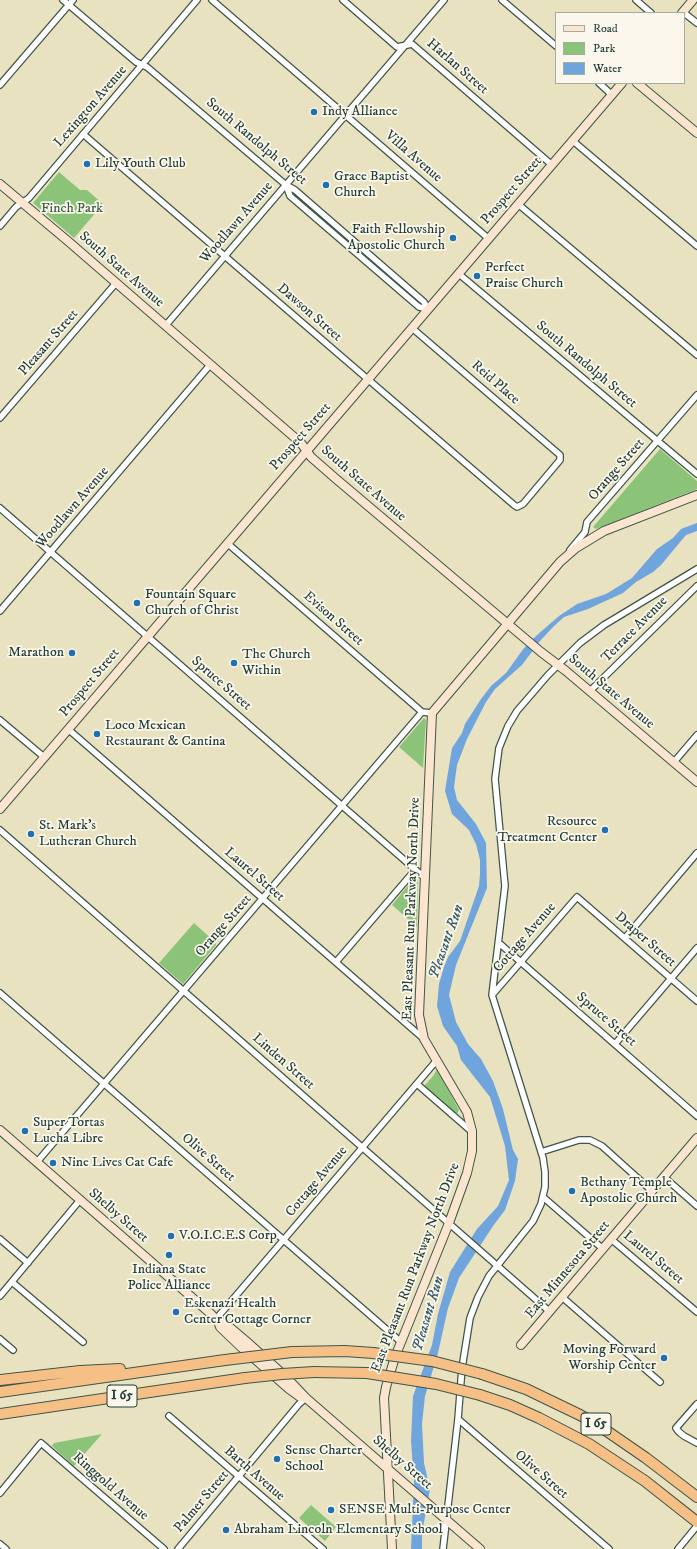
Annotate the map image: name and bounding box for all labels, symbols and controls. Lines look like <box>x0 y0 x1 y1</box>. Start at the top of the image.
legend <box>555 12 685 84</box>
text: Road <box>593 21 618 36</box>
street label: Harlan Street <box>423 36 491 98</box>
text: Park <box>593 41 615 56</box>
text: Water <box>593 61 622 76</box>
street label: Lexington Avenue <box>51 63 131 151</box>
street label: South Randolph Street <box>202 95 310 189</box>
place label: Indy Alliance <box>322 104 398 120</box>
marker: Indy Alliance <box>309 107 319 117</box>
street label: Villa Avenue <box>381 128 445 186</box>
street label: Prospect Street <box>478 154 546 228</box>
place label: Lily Youth Club <box>95 156 185 172</box>
marker: Lily Youth Club <box>82 159 92 169</box>
place label: Grace Baptist Church <box>334 169 409 202</box>
street label: Woodlawn Avenue <box>197 179 277 267</box>
marker: Grace Baptist Church <box>321 180 331 190</box>
park label: Finch Park <box>41 201 103 217</box>
place label: Faith Fellowship Apostolic Church <box>348 222 445 254</box>
street label: South State Avenue <box>75 229 167 311</box>
marker: Faith Fellowship Apostolic Church <box>448 233 458 243</box>
place label: Perfect Praise Church <box>485 260 563 292</box>
marker: Perfect Praise Church <box>472 271 482 281</box>
street label: Dawson Street <box>273 280 345 346</box>
street label: Pleasant Street <box>16 306 82 380</box>
street label: South Randolph Street <box>532 318 640 412</box>
street label: Reid Place <box>467 357 523 409</box>
street label: Prospect Street <box>267 400 335 474</box>
street label: Orange Street <box>585 435 649 505</box>
street label: South State Avenue <box>317 443 409 525</box>
street label: Woodlawn Avenue <box>33 464 113 552</box>
place label: Fountain Square Church of Christ <box>145 587 239 620</box>
street label: Evison Street <box>299 588 367 650</box>
street label: Terrace Avenue <box>598 593 672 667</box>
marker: Fountain Square Church of Christ <box>132 598 142 608</box>
place label: Marathon <box>8 645 64 661</box>
street label: Prospect Street <box>56 645 124 721</box>
place label: The Church Within <box>242 647 311 680</box>
marker: Marathon <box>67 648 77 658</box>
street label: South State Avenue <box>565 651 657 733</box>
street label: Spruce Street <box>187 653 255 715</box>
marker: The Church Within <box>229 658 239 668</box>
place label: Loco Mexican Restaurant & Cantina <box>105 718 225 750</box>
marker: Loco Mexican Restaurant & Cantina <box>92 729 102 739</box>
street label: East Pleasant Run Parkway North Drive <box>400 797 424 1021</box>
place label: Resource Treatment Center <box>498 814 597 846</box>
place label: St. Mark's Lutheran Church <box>39 818 137 850</box>
marker: Resource Treatment Center <box>600 825 610 835</box>
marker: St. Mark's Lutheran Church <box>26 829 36 839</box>
street label: Laurel Street <box>221 844 287 906</box>
street label: Orange Street <box>192 891 256 961</box>
street label: Cottage Avenue <box>490 900 560 976</box>
water label: Pleasant Run <box>425 903 469 981</box>
street label: Draper Street <box>611 909 679 971</box>
street label: Spruce Street <box>572 989 640 1051</box>
street label: Linden Street <box>248 1030 318 1094</box>
place label: Super Tortas Lucha Libre <box>33 1115 104 1148</box>
marker: Super Tortas Lucha Libre <box>20 1126 30 1136</box>
street label: Olive Street <box>178 1130 238 1186</box>
street label: Cottage Avenue <box>283 1143 351 1221</box>
place label: Nine Lives Cat Cafe <box>61 1155 173 1171</box>
marker: Nine Lives Cat Cafe <box>48 1158 58 1168</box>
street label: East Pleasant Run Parkway North Drive <box>368 1161 464 1375</box>
place label: Bethany Temple Apostolic Church <box>580 1175 677 1208</box>
street label: Shelby Street <box>85 1185 151 1247</box>
marker: Bethany Temple Apostolic Church <box>567 1186 577 1196</box>
street label: East Minnesota Street <box>522 1218 614 1322</box>
place label: V.O.I.C.E.S Corp <box>179 1228 277 1244</box>
street label: Laurel Street <box>619 1228 687 1288</box>
marker: V.O.I.C.E.S Corp <box>166 1231 176 1241</box>
marker: Indiana State Police Alliance <box>164 1250 174 1260</box>
place label: Indiana State Police Alliance <box>127 1262 211 1294</box>
water label: Pleasant Run <box>409 1274 449 1354</box>
place label: Eskenazi Health Center Cottage Corner <box>184 1296 311 1328</box>
marker: Eskenazi Health Center Cottage Corner <box>171 1307 181 1317</box>
place label: Moving Forward Worship Center <box>562 1342 656 1374</box>
marker: Moving Forward Worship Center <box>659 1353 669 1363</box>
road number: I 65 <box>107 1385 137 1407</box>
road number: I 65 <box>581 1413 611 1435</box>
street label: Shelby Street <box>369 1432 435 1494</box>
street label: Barth Avenue <box>220 1443 288 1505</box>
place label: Sense Charter School <box>285 1443 362 1476</box>
street label: Olive Street <box>511 1447 571 1503</box>
street label: Ringgold Avenue <box>69 1449 151 1525</box>
marker: Sense Charter School <box>272 1454 282 1464</box>
street label: Palmer Street <box>171 1468 233 1536</box>
place label: SENSE Multi-Purpose Center <box>339 1502 510 1518</box>
marker: SENSE Multi-Purpose Center <box>326 1505 336 1515</box>
place label: Abraham Lincoln Elementary School <box>234 1522 443 1538</box>
marker: Abraham Lincoln Elementary School <box>221 1525 231 1535</box>

